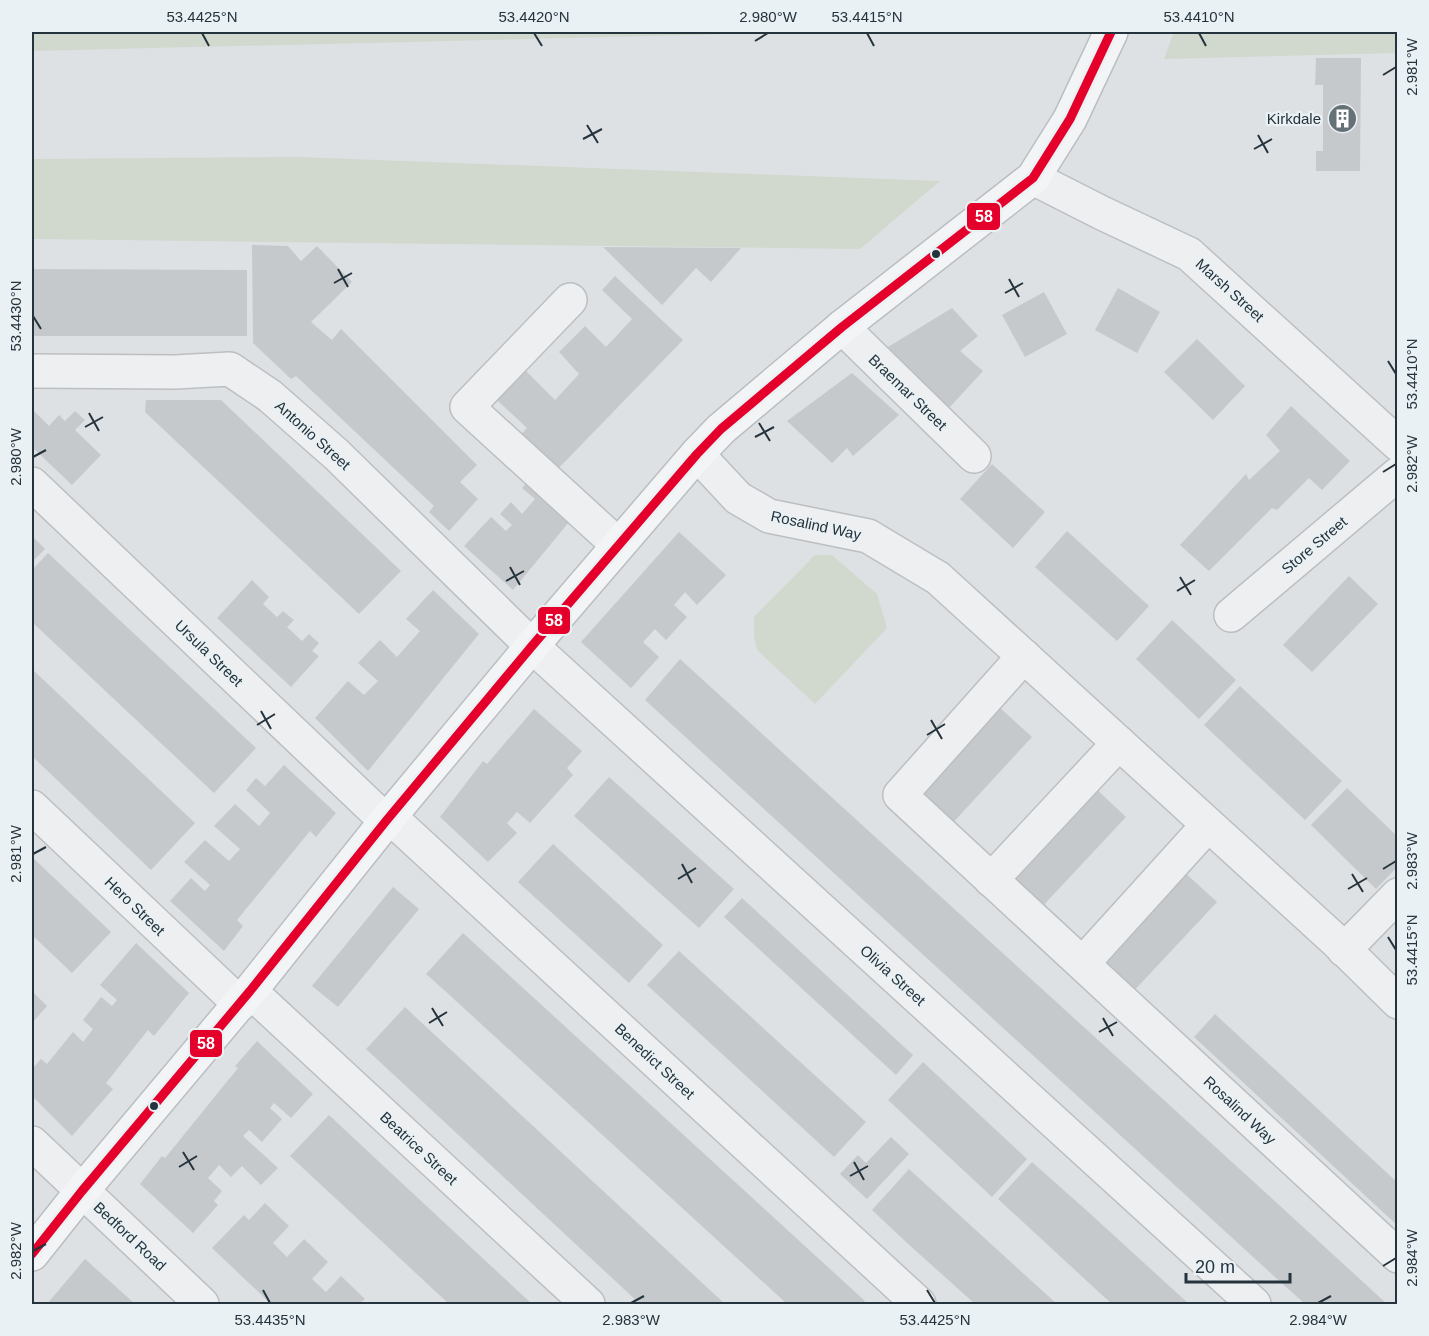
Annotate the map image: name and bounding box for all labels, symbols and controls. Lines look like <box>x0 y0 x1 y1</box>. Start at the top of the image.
text: 53.4425°N <box>166 8 238 25</box>
text: 53.4420°N <box>498 8 570 25</box>
text: 2.980°W <box>739 8 798 25</box>
text: 53.4415°N <box>831 8 903 25</box>
text: 53.4410°N <box>1163 8 1235 25</box>
text: 2.981°W <box>1403 37 1420 96</box>
building icon: Kirkdale <box>1326 102 1358 134</box>
place label: Kirkdale <box>1267 110 1321 127</box>
line badge: 58 <box>966 202 1001 231</box>
text: 58 <box>975 208 993 225</box>
unlabelled marker <box>930 248 942 260</box>
street label: Marsh Street <box>1192 255 1268 326</box>
text: 53.4430°N <box>7 280 24 352</box>
text: 53.4410°N <box>1403 338 1420 410</box>
street label: Braemar Street <box>866 351 951 434</box>
street label: Antonio Street <box>272 397 355 474</box>
text: 2.980°W <box>7 427 24 486</box>
text: 2.982°W <box>1403 434 1420 493</box>
street label: Rosalind Way <box>769 507 863 543</box>
street label: Store Street <box>1278 512 1351 577</box>
line badge: 58 <box>537 606 571 635</box>
text: 58 <box>545 612 563 629</box>
street label: Ursula Street <box>172 616 247 690</box>
text: 2.981°W <box>7 824 24 883</box>
text: 2.983°W <box>1403 831 1420 890</box>
street label: Hero Street <box>102 873 169 939</box>
text: 53.4415°N <box>1403 914 1420 986</box>
street label: Olivia Street <box>857 941 930 1009</box>
street label: Benedict Street <box>612 1020 699 1103</box>
line badge: 58 <box>189 1029 223 1058</box>
text: 58 <box>197 1035 215 1052</box>
street label: Rosalind Way <box>1201 1072 1280 1148</box>
unlabelled marker <box>148 1100 160 1112</box>
street label: Beatrice Street <box>377 1108 462 1189</box>
street label: Bedford Road <box>90 1198 170 1274</box>
text: 2.982°W <box>7 1221 24 1280</box>
text: 2.984°W <box>1403 1228 1420 1287</box>
scale bar <box>1186 1246 1290 1284</box>
text: 20 m <box>1195 1257 1235 1277</box>
text: 53.4435°N <box>234 1311 306 1328</box>
text: 2.983°W <box>602 1311 661 1328</box>
text: 53.4425°N <box>899 1311 971 1328</box>
text: 2.984°W <box>1289 1311 1348 1328</box>

